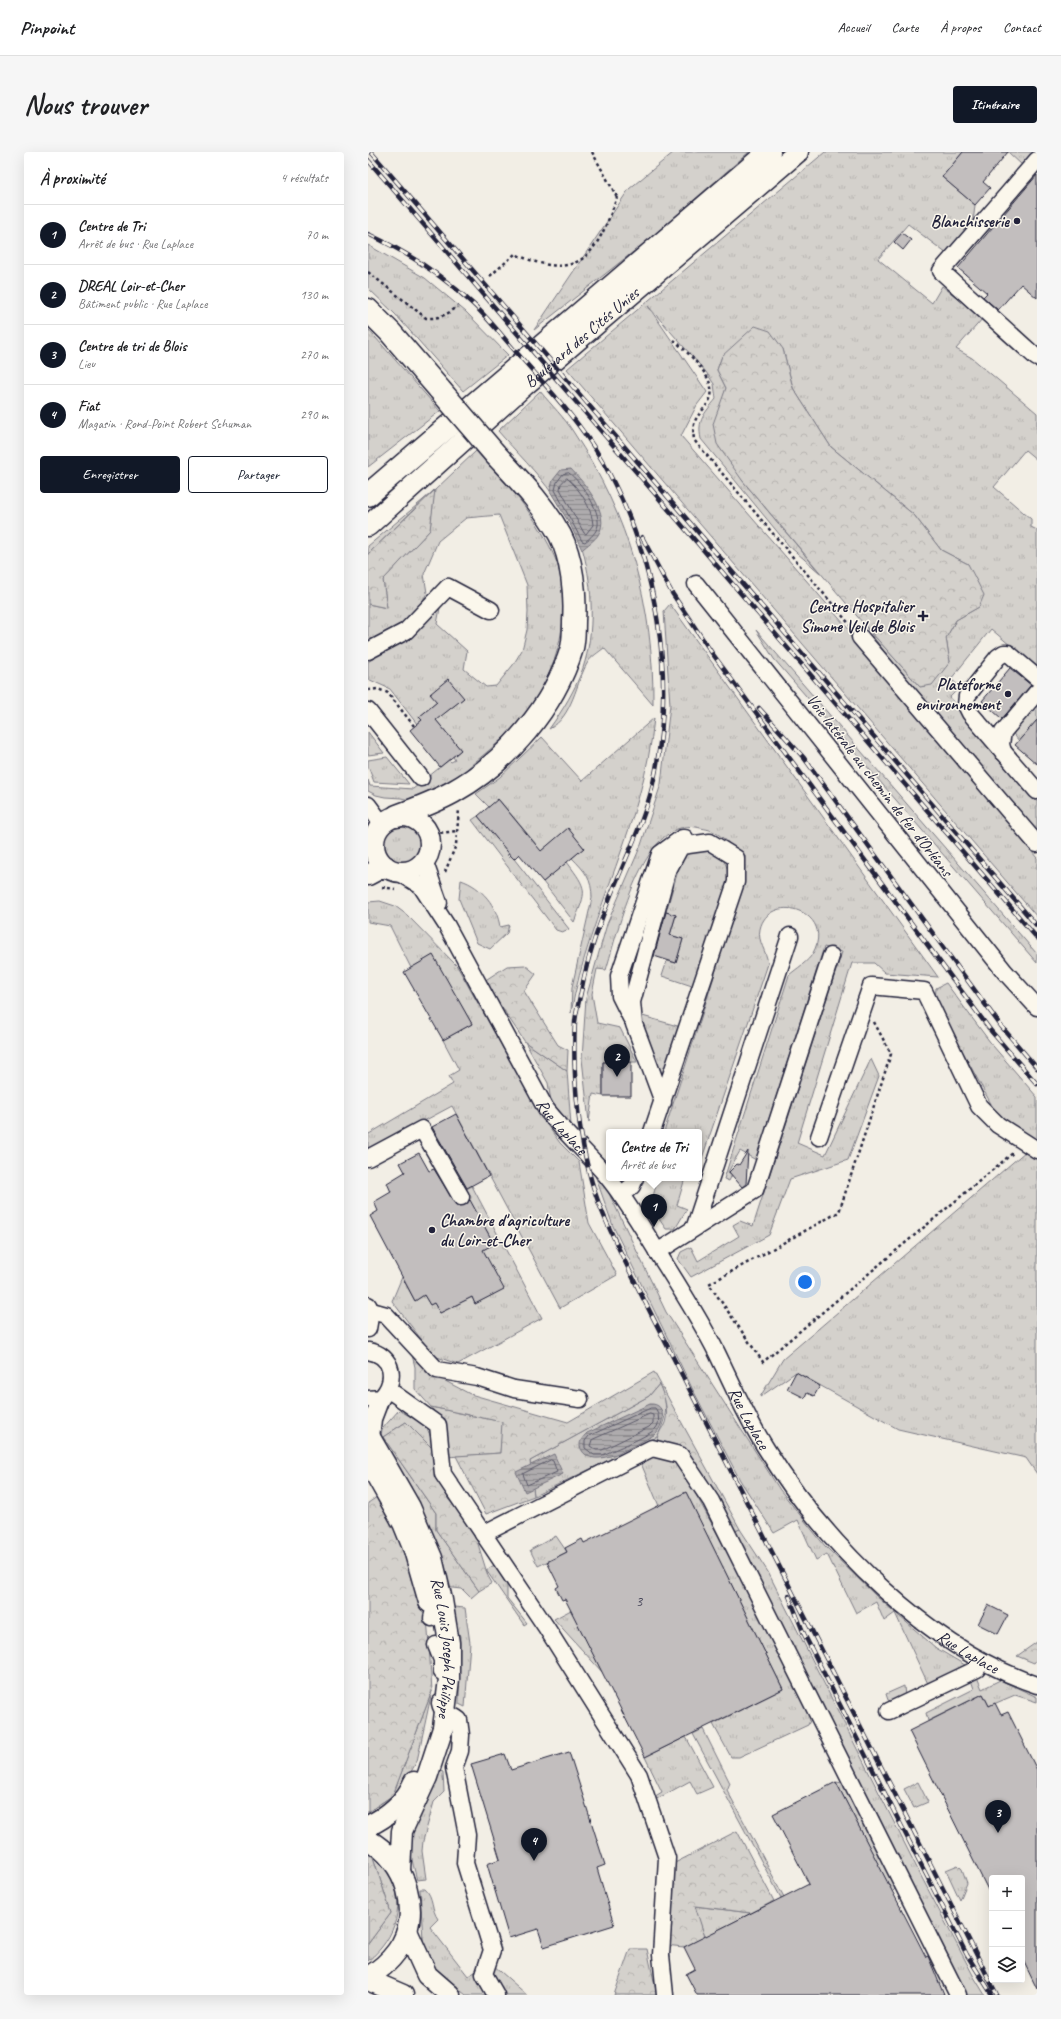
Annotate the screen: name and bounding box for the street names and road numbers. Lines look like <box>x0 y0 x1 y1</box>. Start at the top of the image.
street label: Boulevard des Cités Unies <box>520 281 645 392</box>
street label: Voie latérale au chemin de fer d'Orléans <box>802 690 958 882</box>
street label: Rue Laplace <box>532 1096 593 1160</box>
street label: Rue Laplace <box>724 1384 775 1455</box>
street label: Rue Louis Joseph Philippe <box>426 1576 459 1721</box>
street label: Rue Laplace <box>933 1626 1003 1679</box>

